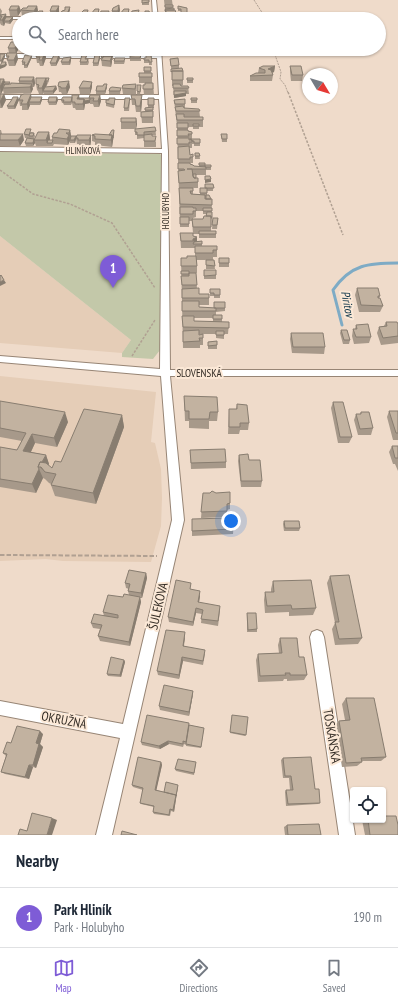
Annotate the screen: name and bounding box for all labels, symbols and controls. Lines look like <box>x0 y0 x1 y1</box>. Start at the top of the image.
search box <box>12 12 386 56</box>
icon: search <box>26 23 48 45</box>
text: Search here <box>58 25 119 44</box>
north arrow <box>302 68 338 104</box>
street label: HLINÍKOVÁ <box>66 145 101 156</box>
street label: HOLUBYHO <box>160 193 171 229</box>
pin: 1 <box>100 255 126 288</box>
water label: Piritov <box>338 289 358 321</box>
street label: SLOVENSKÁ <box>176 366 222 380</box>
your location <box>221 511 241 531</box>
street label: ŠULEKOVA <box>144 580 172 631</box>
street label: OKRUŽNÁ <box>40 707 89 733</box>
street label: TOSKÁNSKA <box>319 707 345 765</box>
map controls <box>350 787 386 823</box>
button: locate <box>350 787 386 823</box>
text: Nearby <box>16 850 59 872</box>
text: Park Hliník <box>54 900 112 919</box>
text: 1 <box>26 909 32 926</box>
text: 190 m <box>353 909 382 926</box>
text: Park · Holubyho <box>54 919 124 936</box>
tab: Map <box>53 957 75 995</box>
tab: Directions <box>180 957 218 995</box>
tab: Saved <box>323 957 345 995</box>

